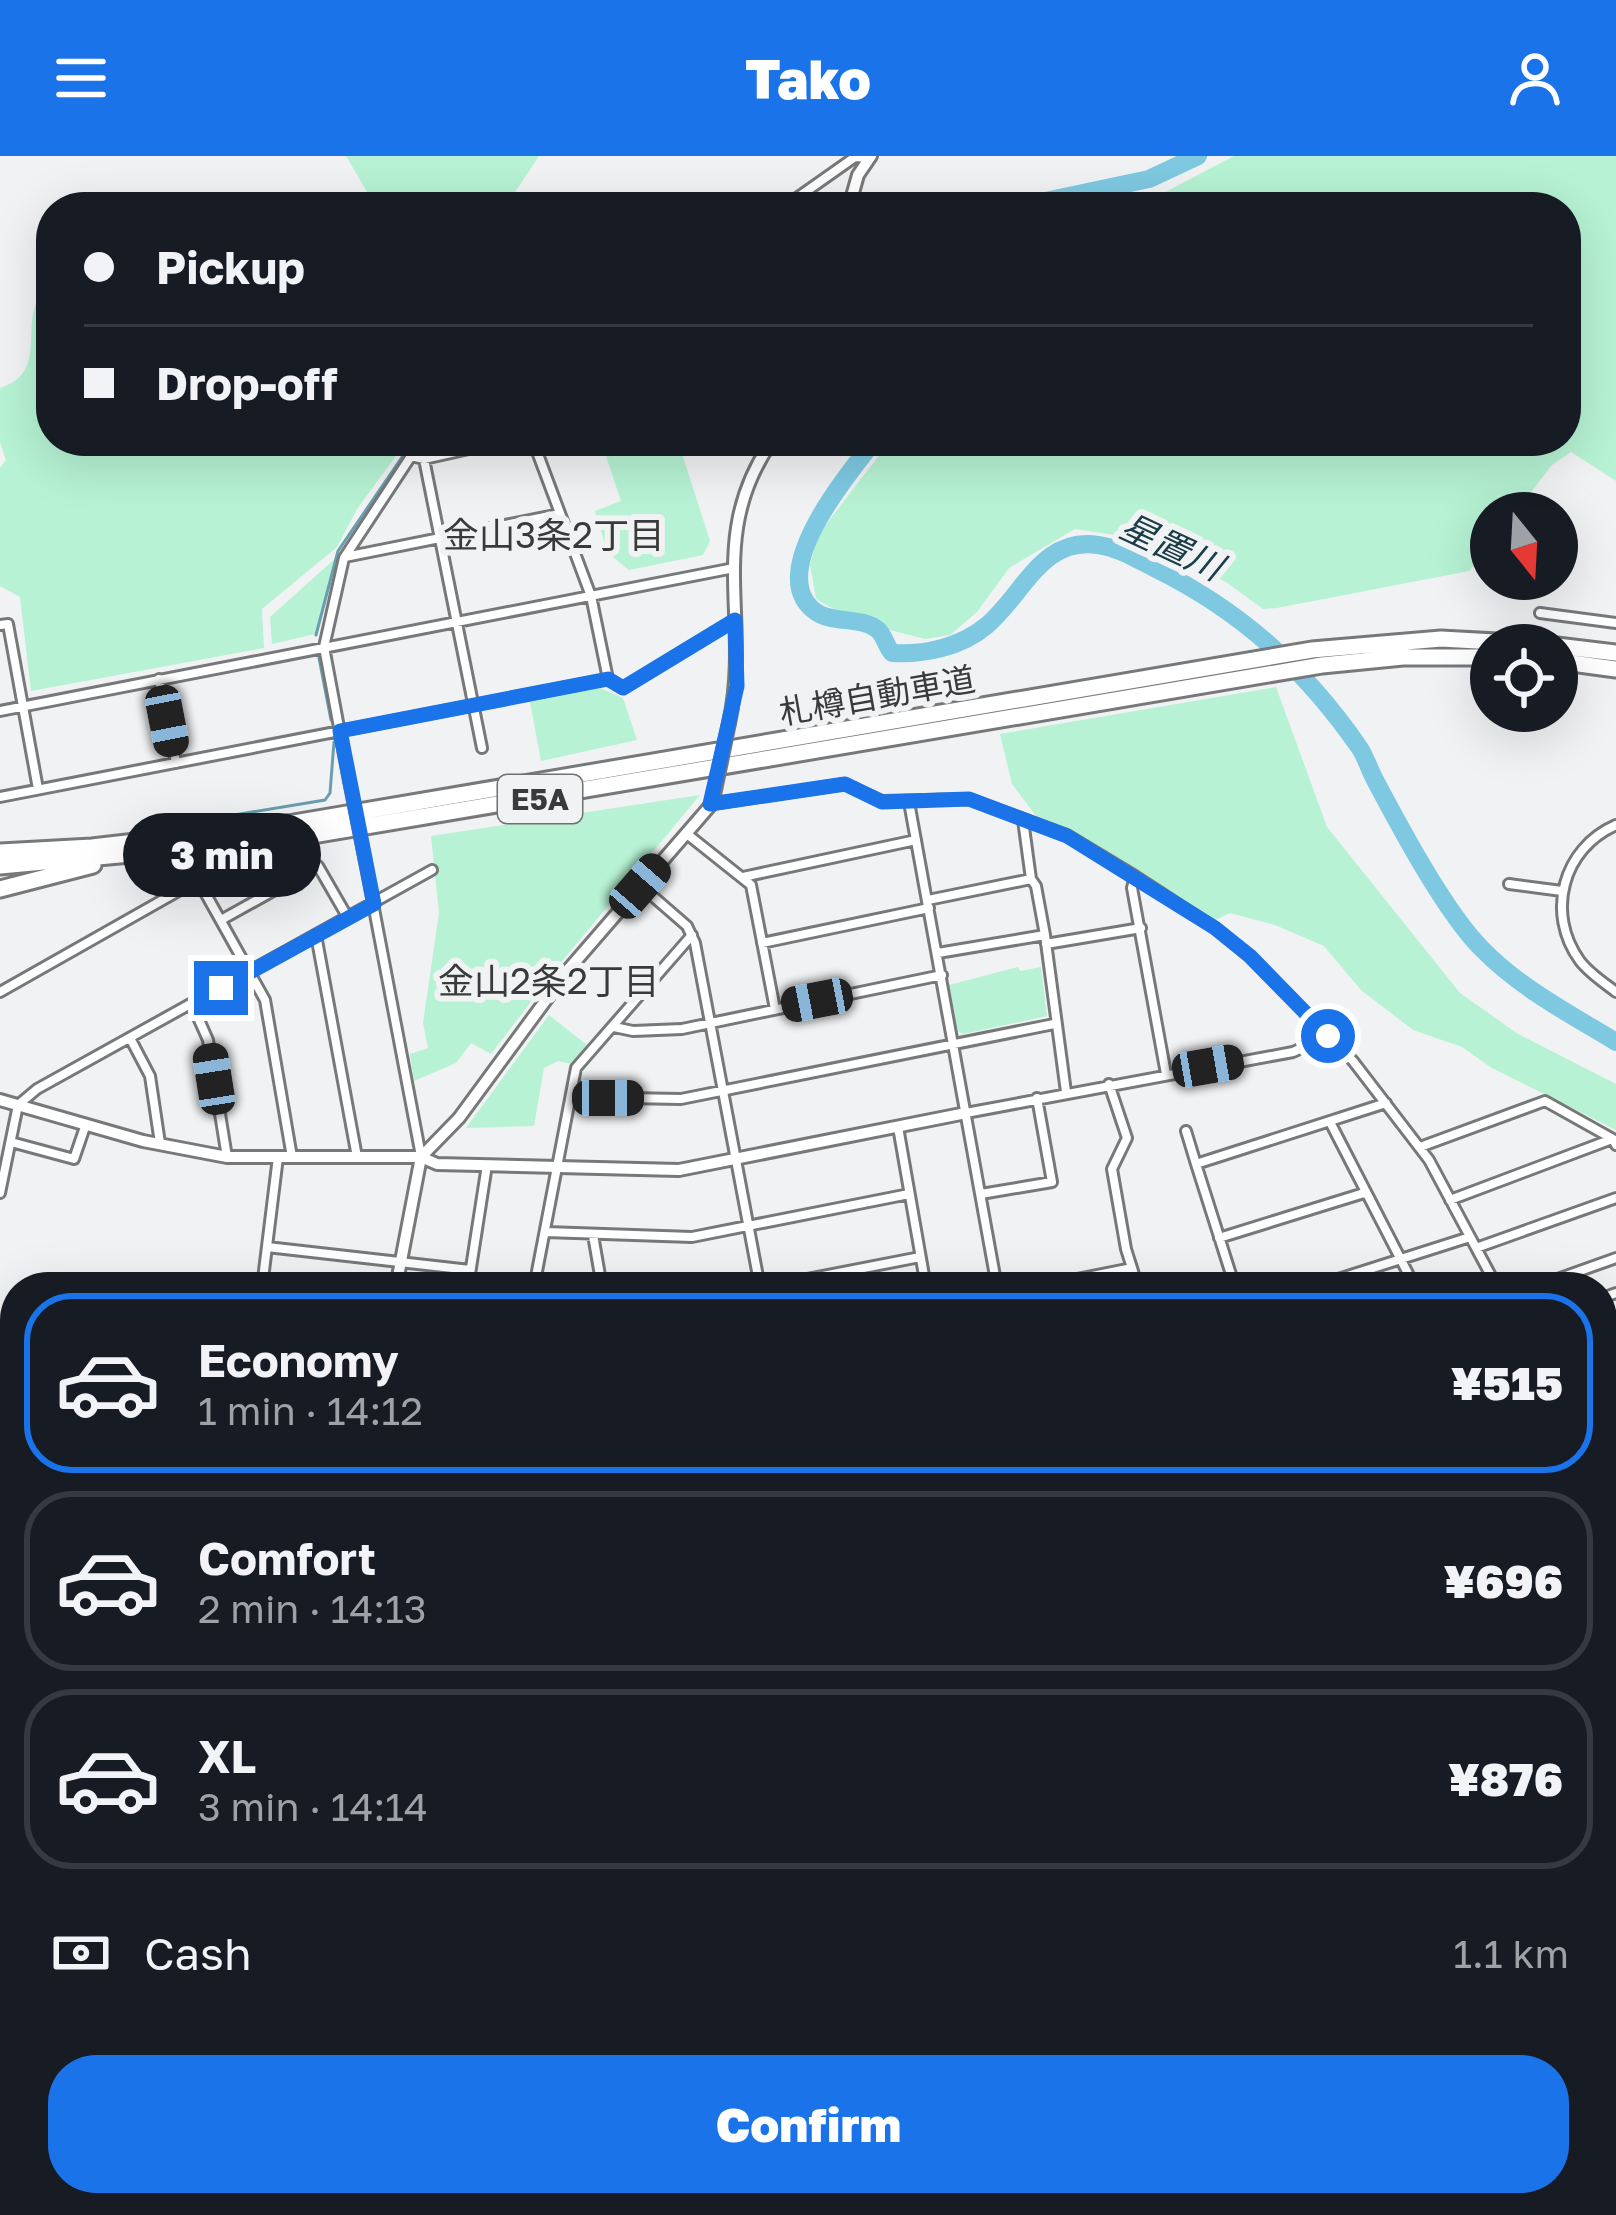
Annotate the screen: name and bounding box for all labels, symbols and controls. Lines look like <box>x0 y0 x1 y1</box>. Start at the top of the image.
icon: menu <box>48 45 114 111</box>
icon: person <box>1502 45 1568 111</box>
text: Tako <box>745 46 871 111</box>
text: Pickup <box>156 240 305 294</box>
text: Drop-off <box>156 356 337 410</box>
north arrow <box>1470 492 1578 600</box>
map controls <box>1470 492 1578 732</box>
water label: 星置川 <box>1114 504 1234 590</box>
district label: 金山3条2丁目 <box>443 513 665 556</box>
button: locate <box>1470 624 1578 732</box>
street label: 札樽自動車道 <box>776 659 978 731</box>
car <box>142 682 192 760</box>
road number: E5A <box>498 775 582 823</box>
callout: 3 min <box>122 814 320 898</box>
text: 3 min <box>170 831 274 878</box>
car <box>603 847 677 925</box>
district label: 金山2条2丁目 <box>438 959 660 1002</box>
route end <box>194 961 248 1015</box>
car <box>778 975 856 1025</box>
route start <box>1301 1009 1355 1063</box>
car <box>191 1041 237 1117</box>
car <box>1169 1042 1247 1090</box>
car <box>572 1080 644 1116</box>
icon: car <box>54 1329 162 1437</box>
text: Economy <box>198 1333 399 1387</box>
text: ¥515 <box>1451 1356 1563 1410</box>
text: 1 min · 14:12 <box>198 1387 423 1434</box>
icon: car <box>54 1527 162 1635</box>
text: Comfort <box>198 1531 376 1585</box>
text: ¥696 <box>1444 1554 1563 1608</box>
text: 2 min · 14:13 <box>198 1585 427 1632</box>
icon: car <box>54 1725 162 1833</box>
text: XL <box>198 1729 256 1783</box>
text: ¥876 <box>1448 1752 1563 1806</box>
text: 3 min · 14:14 <box>198 1783 428 1830</box>
icon: cash <box>48 1920 114 1986</box>
text: Cash <box>144 1926 252 1980</box>
text: 1.1 km <box>1453 1930 1569 1977</box>
button: Confirm <box>48 2055 1569 2193</box>

